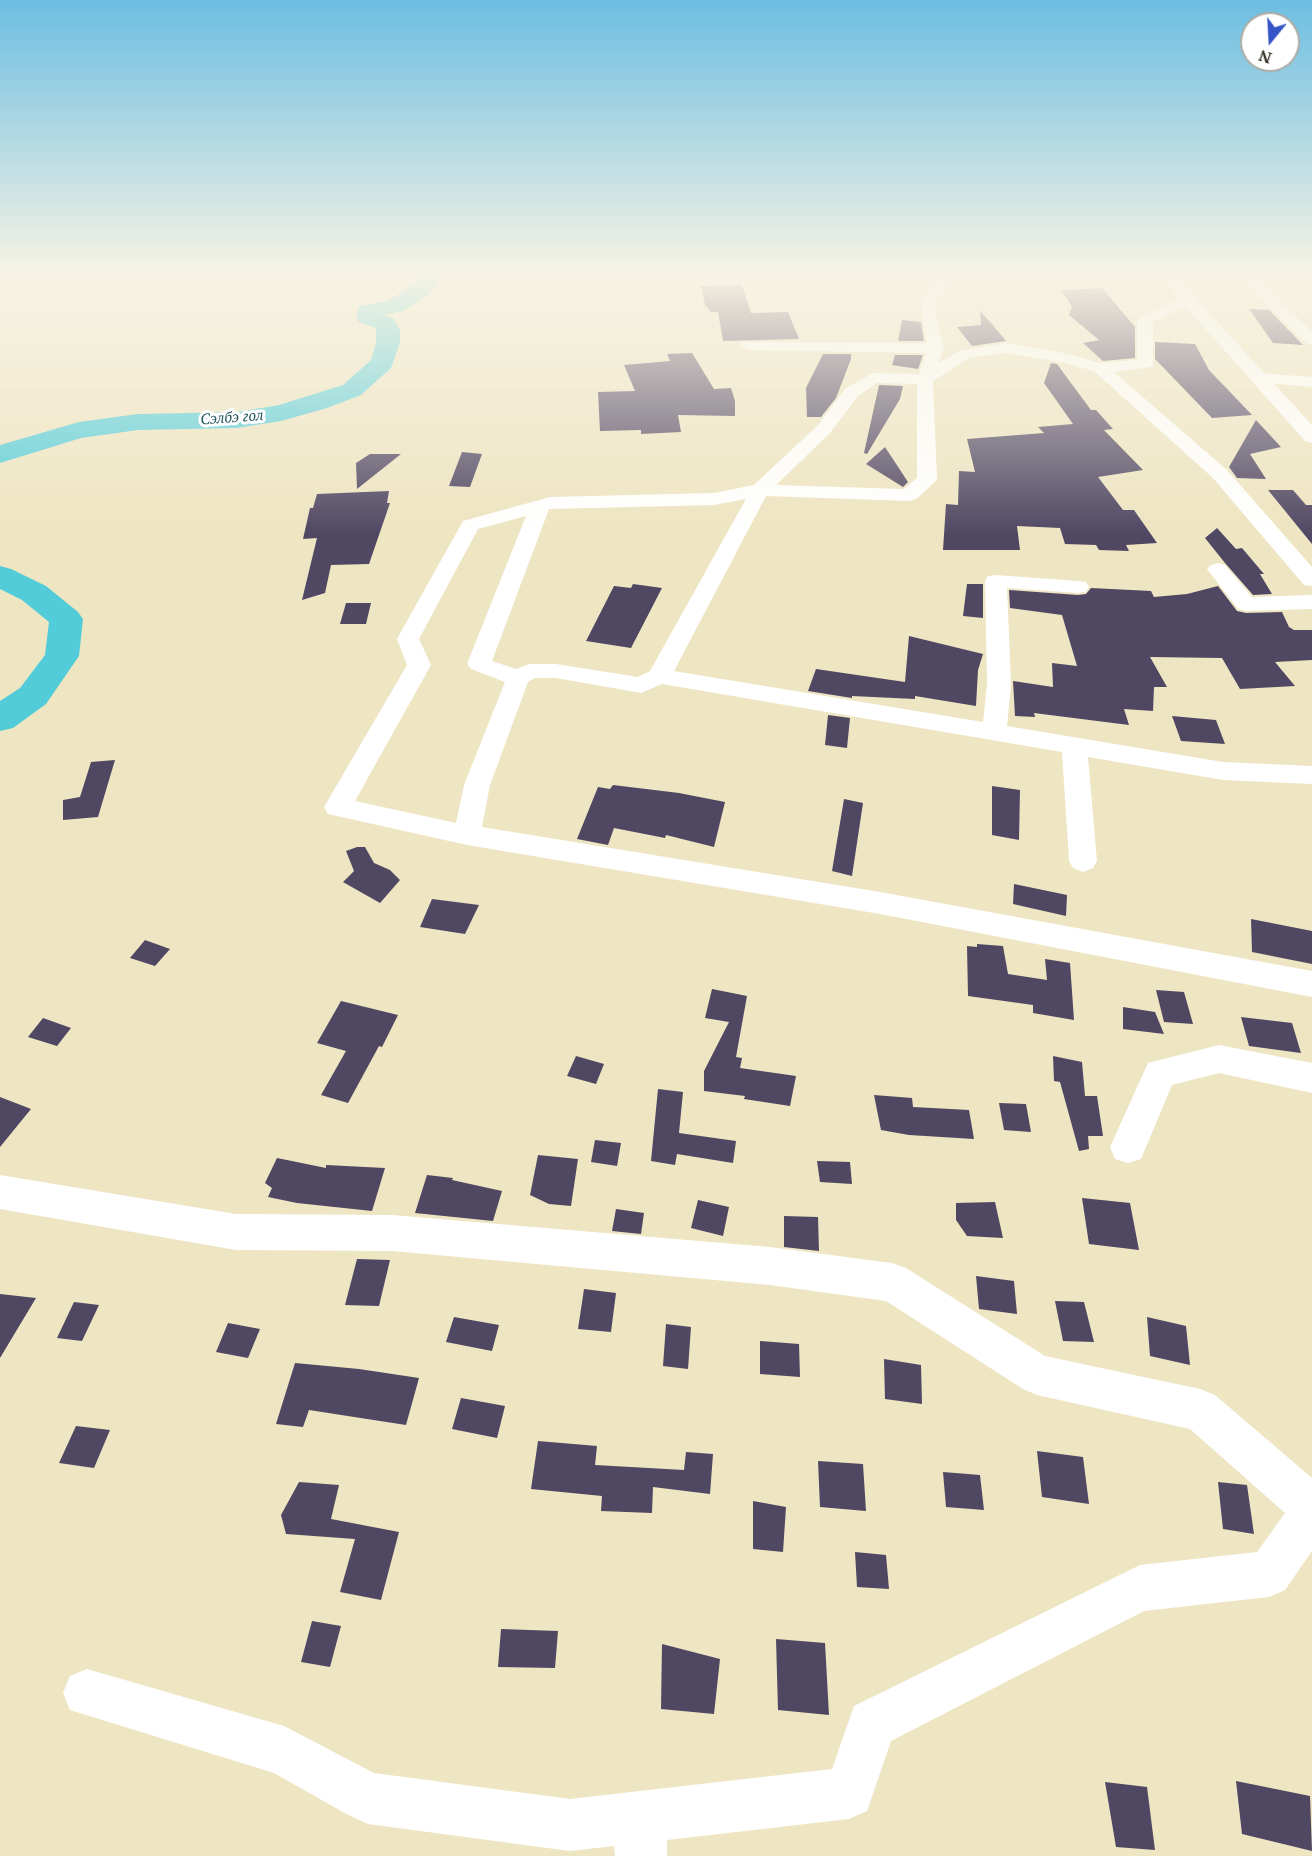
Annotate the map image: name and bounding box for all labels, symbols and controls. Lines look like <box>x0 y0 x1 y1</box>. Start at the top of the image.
north arrow <box>1240 12 1300 72</box>
text: N <box>1256 45 1274 70</box>
water label: Сэлбэ гол <box>200 407 264 429</box>

